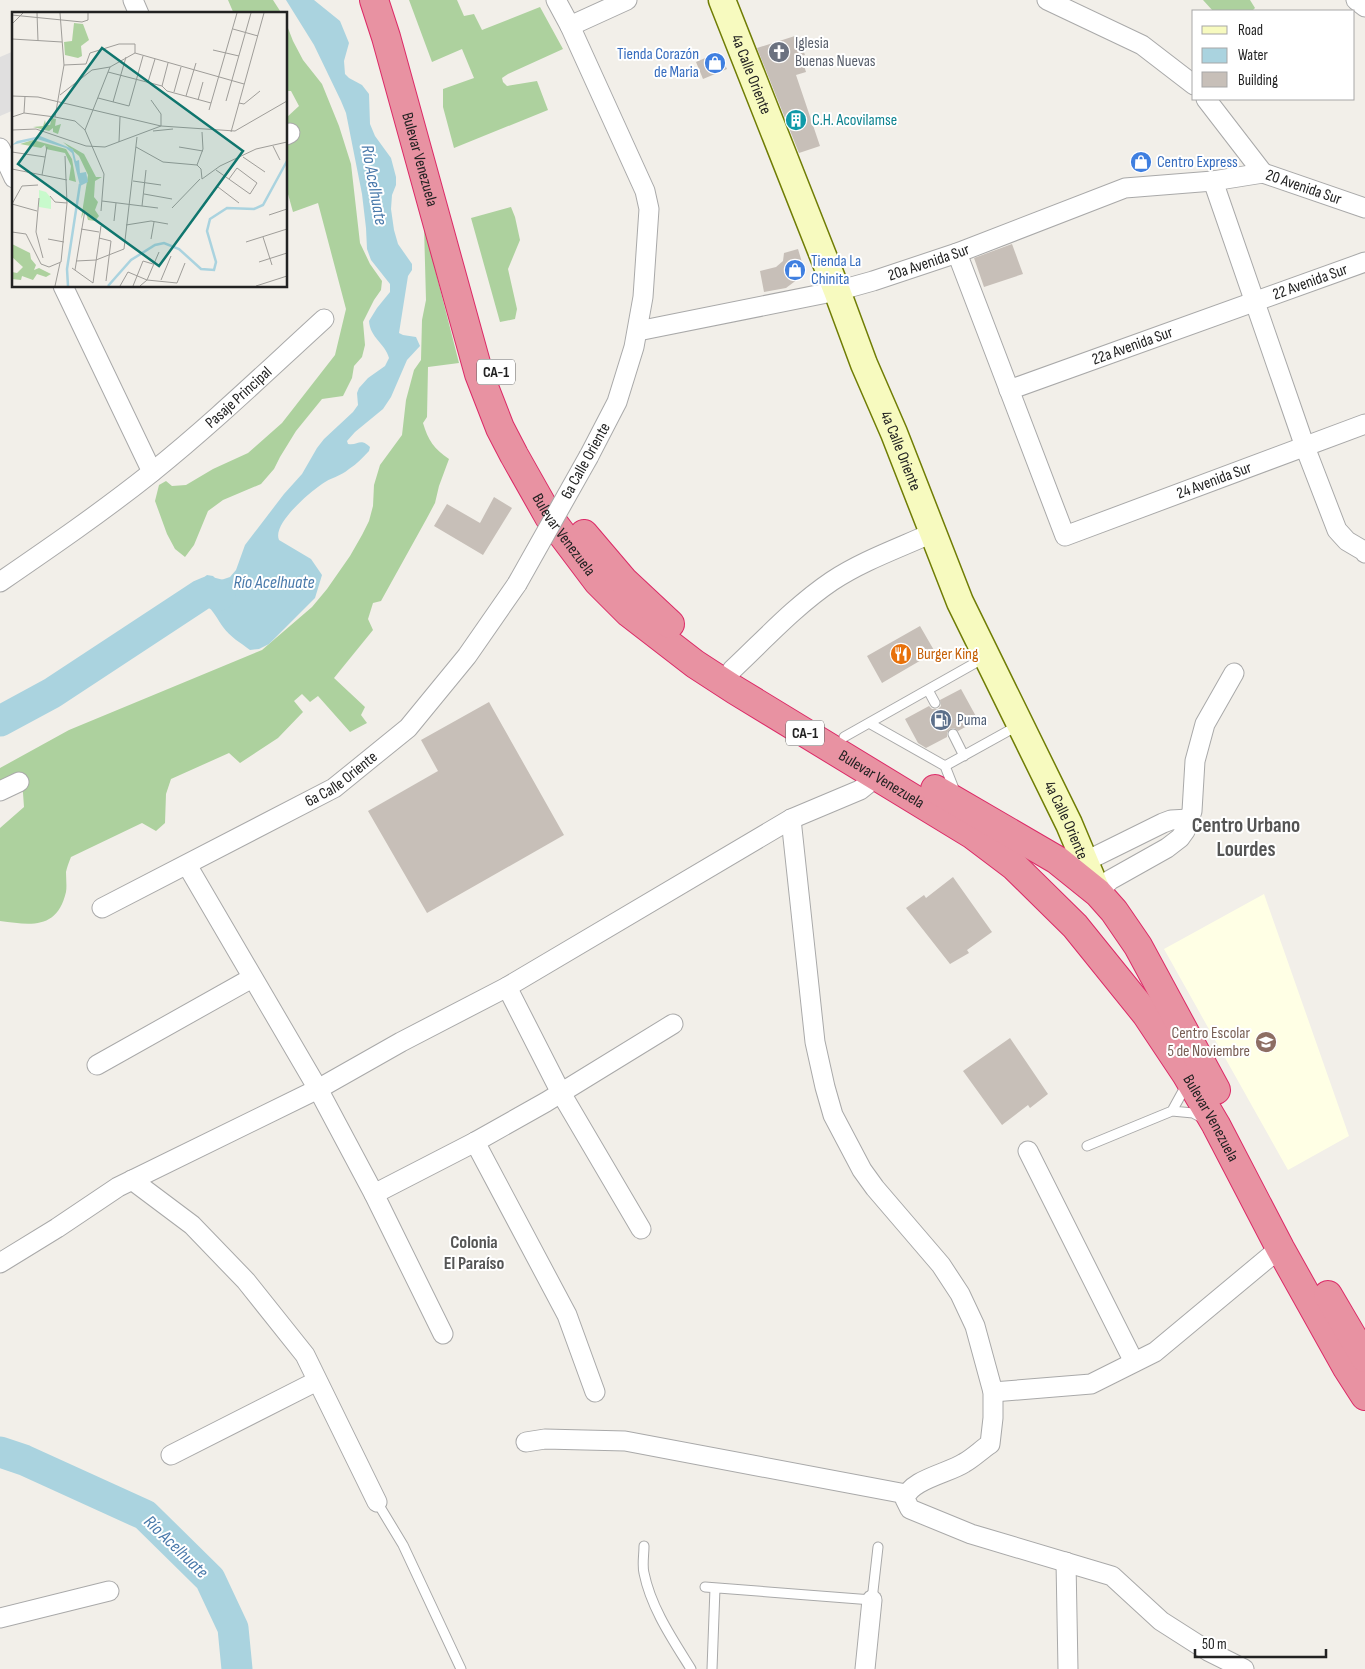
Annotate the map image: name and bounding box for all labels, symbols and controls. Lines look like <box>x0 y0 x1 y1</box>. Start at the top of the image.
legend <box>1192 10 1355 100</box>
inset map <box>12 12 288 288</box>
text: Road <box>1238 21 1263 40</box>
street label: 4a Calle Oriente <box>727 32 776 117</box>
place label: Iglesia Buenas Nuevas <box>795 34 876 71</box>
church icon: Iglesia Buenas Nuevas <box>767 40 791 64</box>
place label: Tienda Corazón de Maria <box>617 45 699 82</box>
text: Water <box>1238 46 1269 65</box>
shop icon: Tienda Corazón de Maria <box>703 51 727 75</box>
text: Building <box>1238 71 1278 90</box>
building icon: C.H. Acovilamse <box>784 108 808 132</box>
street label: Bulevar Venezuela <box>398 110 442 209</box>
place label: C.H. Acovilamse <box>812 111 897 130</box>
water label: Río Acelhuate <box>357 143 391 227</box>
shop icon: Centro Express <box>1129 150 1153 174</box>
place label: Centro Express <box>1157 153 1238 172</box>
street label: 20 Avenida Sur <box>1263 165 1344 209</box>
street label: 20a Avenida Sur <box>885 239 973 285</box>
place label: Tienda La Chinita <box>811 252 861 289</box>
shop icon: Tienda La Chinita <box>783 258 807 282</box>
street label: 22 Avenida Sur <box>1270 259 1351 304</box>
street label: 22a Avenida Sur <box>1089 322 1176 369</box>
road number: CA-1 <box>477 360 515 384</box>
street label: Pasaje Principal <box>202 362 276 432</box>
street label: 4a Calle Oriente <box>876 408 925 493</box>
street label: 6a Calle Oriente <box>557 420 615 502</box>
street label: 24 Avenida Sur <box>1174 458 1254 503</box>
street label: Bulevar Venezuela <box>528 490 600 580</box>
water label: Río Acelhuate <box>233 572 315 593</box>
restaurant icon: Burger King <box>889 642 913 666</box>
place label: Burger King <box>917 645 978 664</box>
fuel station icon: Puma <box>929 708 953 732</box>
place label: Puma <box>957 711 987 730</box>
road number: CA-1 <box>786 720 824 746</box>
street label: Bulevar Venezuela <box>835 746 928 813</box>
street label: 6a Calle Oriente <box>302 747 381 811</box>
street label: 4a Calle Oriente <box>1040 778 1092 862</box>
district label: Centro Urbano Lourdes <box>1192 813 1300 862</box>
place label: Centro Escolar 5 de Noviembre <box>1167 1024 1250 1061</box>
school or university icon: Centro Escolar 5 de Noviembre <box>1254 1030 1278 1054</box>
street label: Bulevar Venezuela <box>1179 1071 1243 1165</box>
district label: Colonia El Paraíso <box>444 1232 504 1274</box>
water label: Río Acelhuate <box>140 1511 212 1583</box>
scale bar <box>1195 1626 1326 1658</box>
text: 50 m <box>1202 1635 1227 1654</box>

